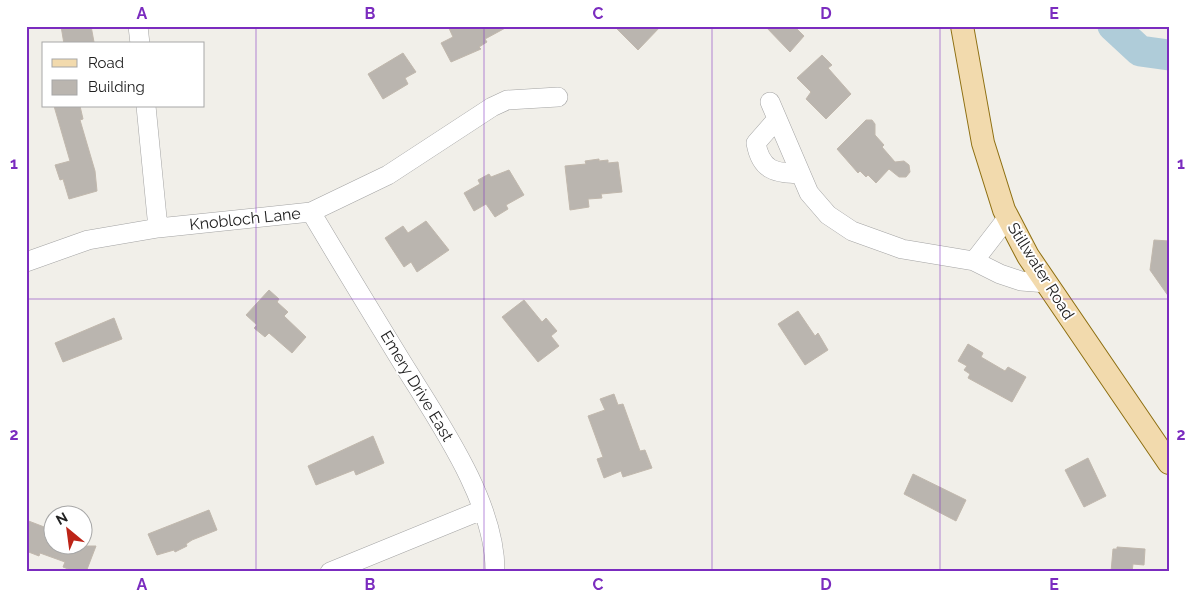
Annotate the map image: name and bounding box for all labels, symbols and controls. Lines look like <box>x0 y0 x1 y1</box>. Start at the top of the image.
text: A <box>137 4 148 23</box>
text: B <box>365 4 376 23</box>
text: C <box>593 4 604 23</box>
text: D <box>820 4 832 23</box>
text: E <box>1049 4 1059 23</box>
legend <box>42 42 205 108</box>
text: Road <box>88 54 124 72</box>
text: Building <box>88 78 145 96</box>
text: 1 <box>10 154 18 173</box>
text: 1 <box>1177 154 1185 173</box>
street label: Knobloch Lane <box>188 204 302 234</box>
street label: Stillwater Road <box>1004 219 1078 323</box>
street label: Emery Drive East <box>377 327 458 445</box>
text: 2 <box>9 425 19 444</box>
text: 2 <box>1176 425 1186 444</box>
north arrow <box>42 506 92 556</box>
text: N <box>53 509 70 528</box>
text: A <box>137 575 148 594</box>
text: B <box>365 575 376 594</box>
text: C <box>593 575 604 594</box>
text: D <box>820 575 832 594</box>
text: E <box>1049 575 1059 594</box>

